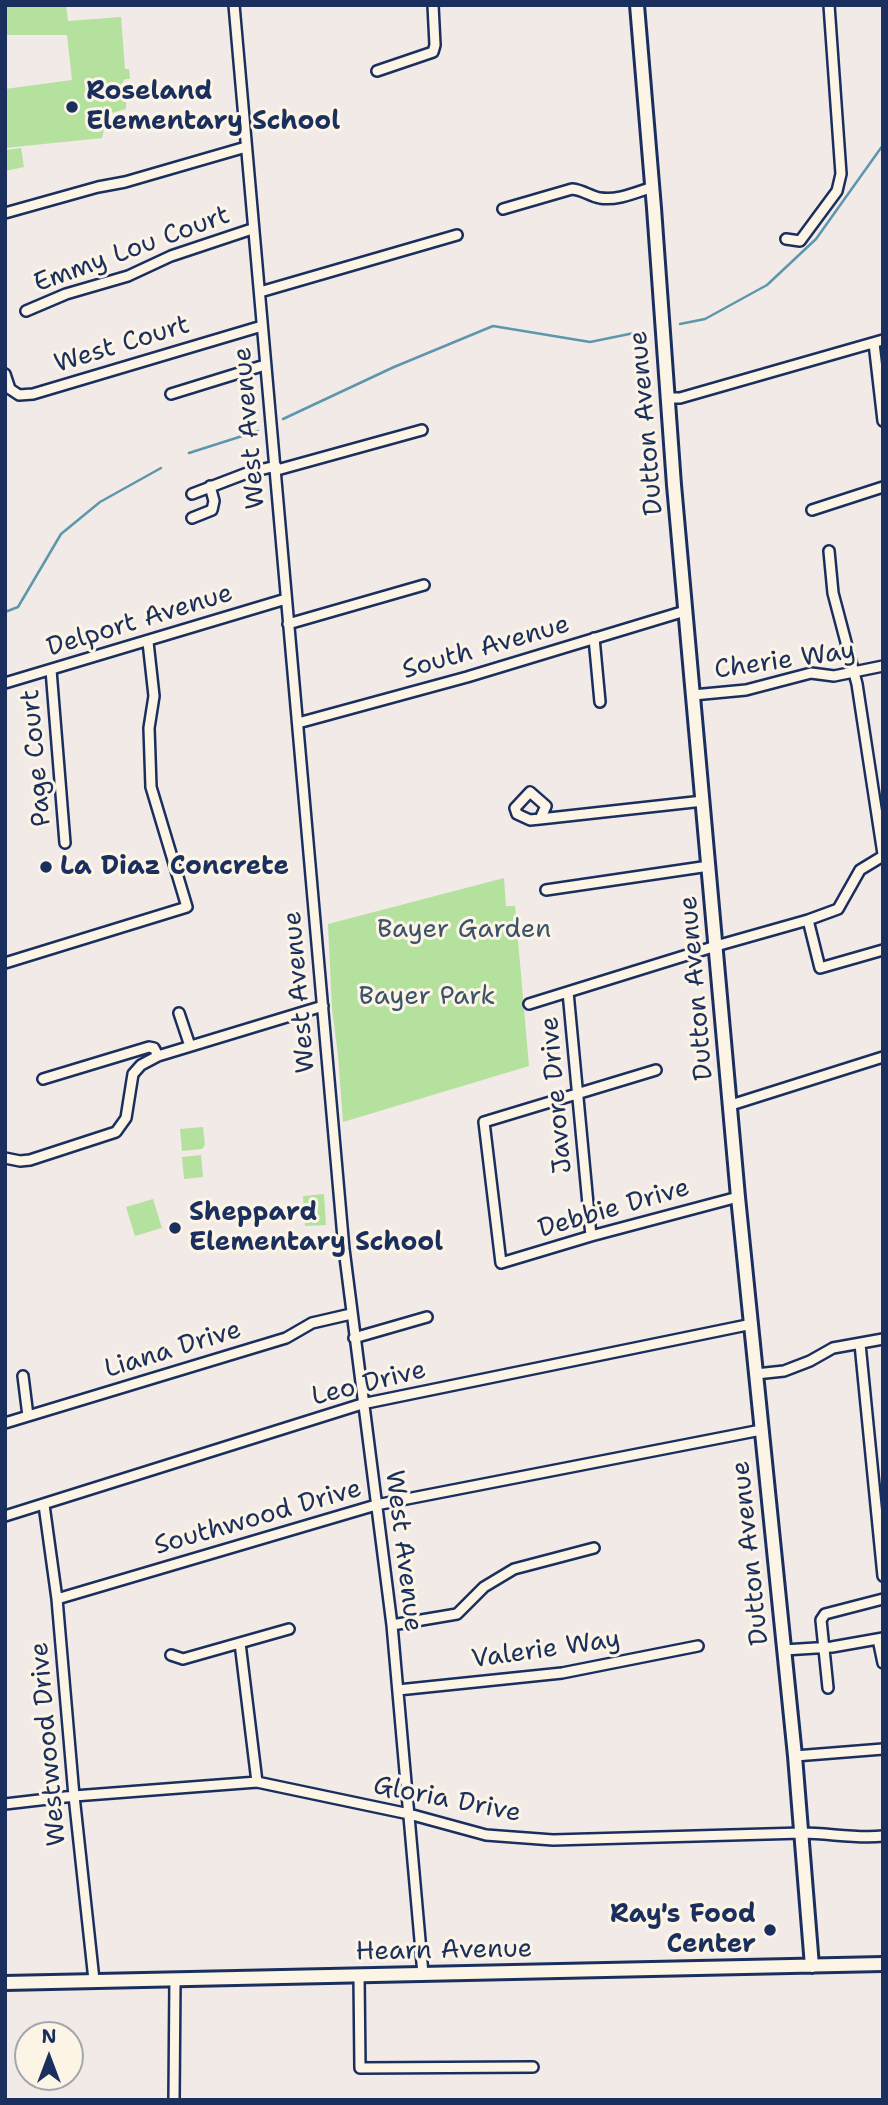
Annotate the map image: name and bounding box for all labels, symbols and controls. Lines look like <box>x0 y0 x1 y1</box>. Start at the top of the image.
place label: Roseland Elementary School <box>86 76 340 138</box>
marker: Roseland Elementary School <box>64 99 80 115</box>
street label: Emmy Lou Court <box>30 200 234 300</box>
street label: West Court <box>51 310 193 380</box>
street label: Dutton Avenue <box>623 329 671 517</box>
street label: West Avenue <box>227 346 273 510</box>
street label: Delport Avenue <box>43 578 237 664</box>
street label: South Avenue <box>399 609 573 687</box>
street label: Cherie Way <box>712 636 858 686</box>
street label: Page Court <box>15 688 59 828</box>
place label: La Diaz Concrete <box>60 851 289 883</box>
marker: La Diaz Concrete <box>38 859 54 875</box>
street label: Dutton Avenue <box>673 894 721 1082</box>
street label: West Avenue <box>277 910 323 1074</box>
park label: Bayer Garden <box>377 914 551 946</box>
park label: Bayer Park <box>359 981 495 1013</box>
street label: Javore Drive <box>535 1015 579 1175</box>
street label: Debbie Drive <box>535 1173 693 1245</box>
place label: Sheppard Elementary School <box>189 1197 443 1258</box>
marker: Sheppard Elementary School <box>167 1220 183 1236</box>
street label: Liana Drive <box>101 1314 245 1386</box>
street label: Leo Drive <box>309 1355 429 1413</box>
street label: Dutton Avenue <box>726 1459 776 1647</box>
street label: West Avenue <box>378 1468 428 1634</box>
street label: Southwood Drive <box>151 1473 365 1563</box>
street label: Valerie Way <box>470 1624 622 1676</box>
street label: Westwood Drive <box>25 1641 73 1847</box>
street label: Gloria Drive <box>371 1770 523 1830</box>
place label: Ray's Food Center <box>610 1899 756 1960</box>
marker: Ray's Food Center <box>762 1922 778 1938</box>
street label: Hearn Avenue <box>355 1934 533 1968</box>
north arrow <box>14 2021 84 2091</box>
text: N <box>41 2024 57 2049</box>

